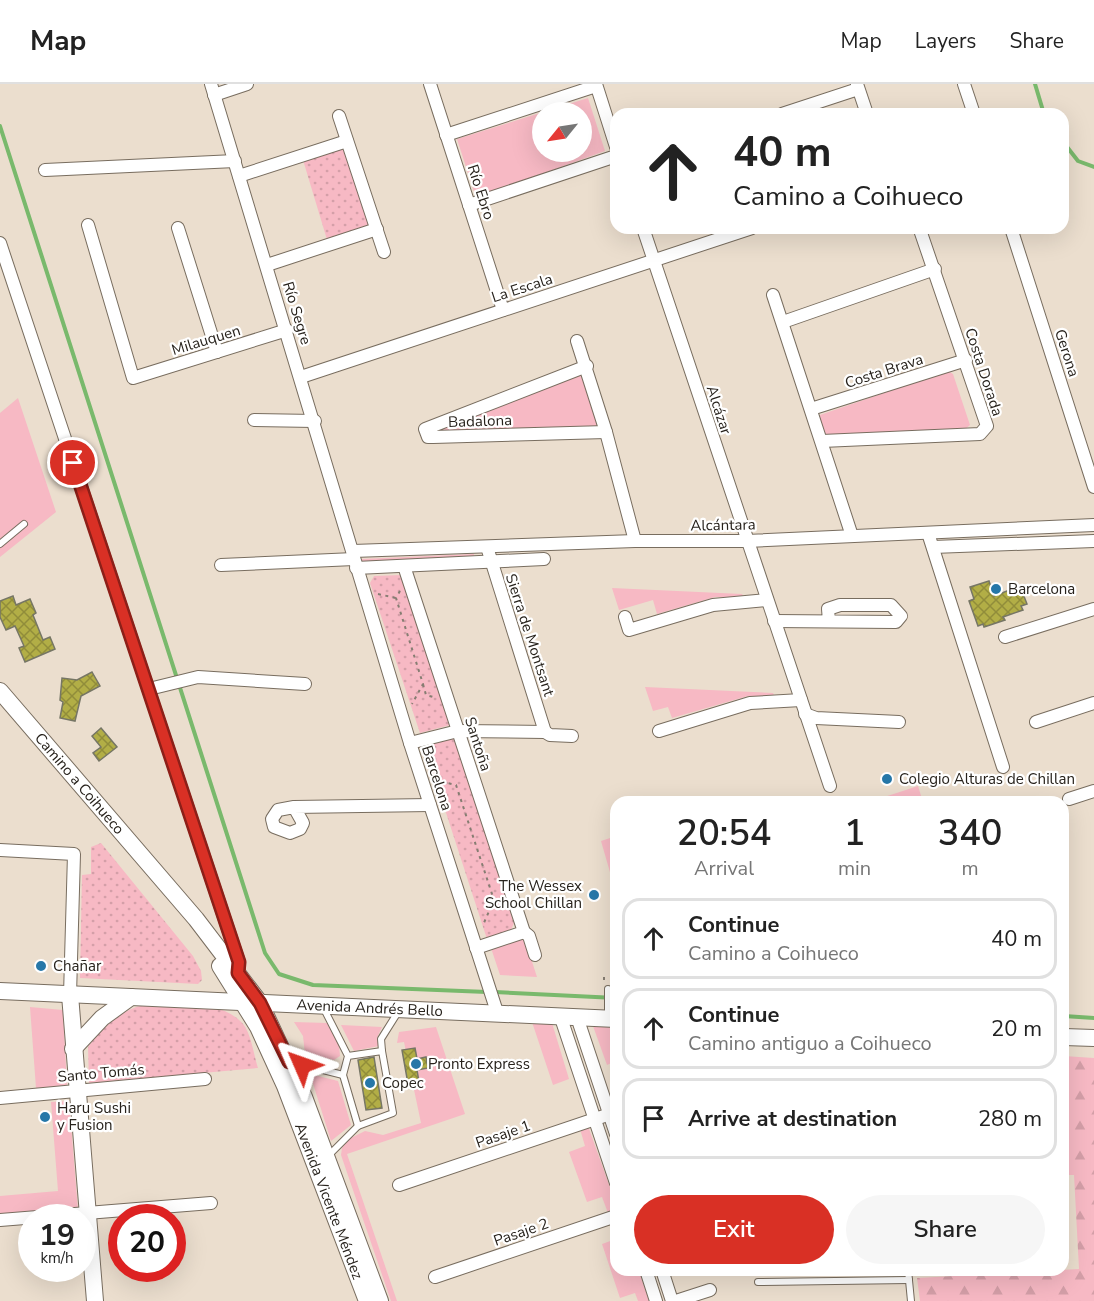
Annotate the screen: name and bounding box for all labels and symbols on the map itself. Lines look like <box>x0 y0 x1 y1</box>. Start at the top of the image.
north arrow <box>532 102 592 162</box>
street label: Río Ebro <box>463 162 499 222</box>
street label: La Escala <box>489 269 555 307</box>
street label: Río Segre <box>278 279 316 347</box>
street label: Milauquen <box>169 320 243 360</box>
street label: Costa Dorada <box>960 325 1008 419</box>
street label: Gerona <box>1050 327 1084 379</box>
street label: Costa Brava <box>842 349 926 393</box>
street label: Alcázar <box>702 383 736 438</box>
street label: Badalona <box>448 410 512 432</box>
pin <box>47 437 98 488</box>
street label: Alcántara <box>690 514 756 536</box>
street label: Sierra de Montsant <box>501 571 559 699</box>
place label: Barcelona <box>1008 579 1075 599</box>
marker: Barcelona <box>989 582 1003 596</box>
street label: Santoña <box>460 714 496 774</box>
street label: Camino a Coihueco <box>30 728 129 839</box>
street label: Barcelona <box>417 743 457 813</box>
place label: Colegio Alturas de Chillan <box>899 769 1075 789</box>
marker: Colegio Alturas de Chillan <box>880 772 894 786</box>
place label: The Wessex School Chillan <box>485 876 582 913</box>
marker: The Wessex School Chillan <box>587 888 601 902</box>
place label: Chañar <box>53 956 102 976</box>
marker: Chañar <box>34 959 48 973</box>
street label: Avenida Andrés Bello <box>296 994 443 1021</box>
position arrow <box>270 1033 334 1097</box>
place label: Pronto Express <box>428 1054 530 1074</box>
marker: Pronto Express <box>409 1057 423 1071</box>
street label: Santo Tomás <box>57 1059 145 1087</box>
place label: Copec <box>382 1073 424 1093</box>
marker: Copec <box>363 1076 377 1090</box>
place label: Haru Sushi y Fusion <box>57 1098 131 1135</box>
marker: Haru Sushi y Fusion <box>38 1110 52 1124</box>
street label: Pasaje 1 <box>473 1115 533 1153</box>
street label: Avenida Vicente Méndez <box>290 1120 368 1282</box>
speed limit sign: 20 <box>108 1204 186 1282</box>
street label: Pasaje 2 <box>491 1213 551 1251</box>

